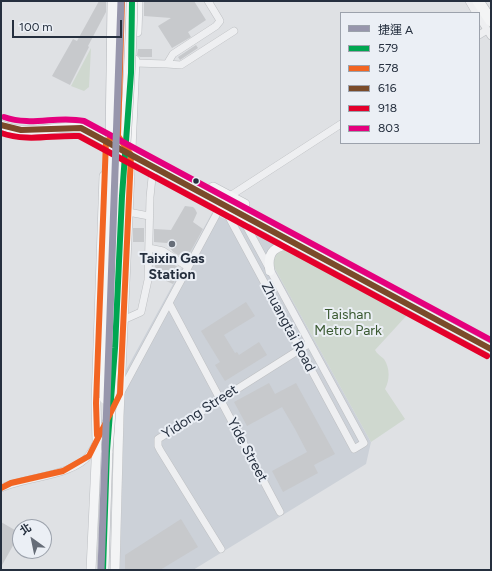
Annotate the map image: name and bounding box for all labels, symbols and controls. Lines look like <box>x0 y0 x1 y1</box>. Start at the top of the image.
scale bar <box>14 12 124 38</box>
legend <box>340 12 480 144</box>
text: 100 m <box>19 20 53 34</box>
text: 捷運 A <box>378 23 413 37</box>
text: 579 <box>378 41 398 55</box>
text: 578 <box>378 61 399 75</box>
text: 616 <box>378 81 397 95</box>
text: 918 <box>378 101 397 115</box>
text: 803 <box>378 121 400 135</box>
unlabelled marker <box>191 176 201 186</box>
marker: Taixin Gas Station <box>167 239 177 249</box>
place label: Taixin Gas Station <box>139 251 205 284</box>
street label: Zhuangtai Road <box>257 279 319 375</box>
park label: Taishan Metro Park <box>314 307 382 340</box>
street label: Yidong Street <box>159 381 241 443</box>
street label: Yide Street <box>223 415 271 485</box>
north arrow <box>12 519 52 559</box>
text: 北 <box>18 521 34 538</box>

